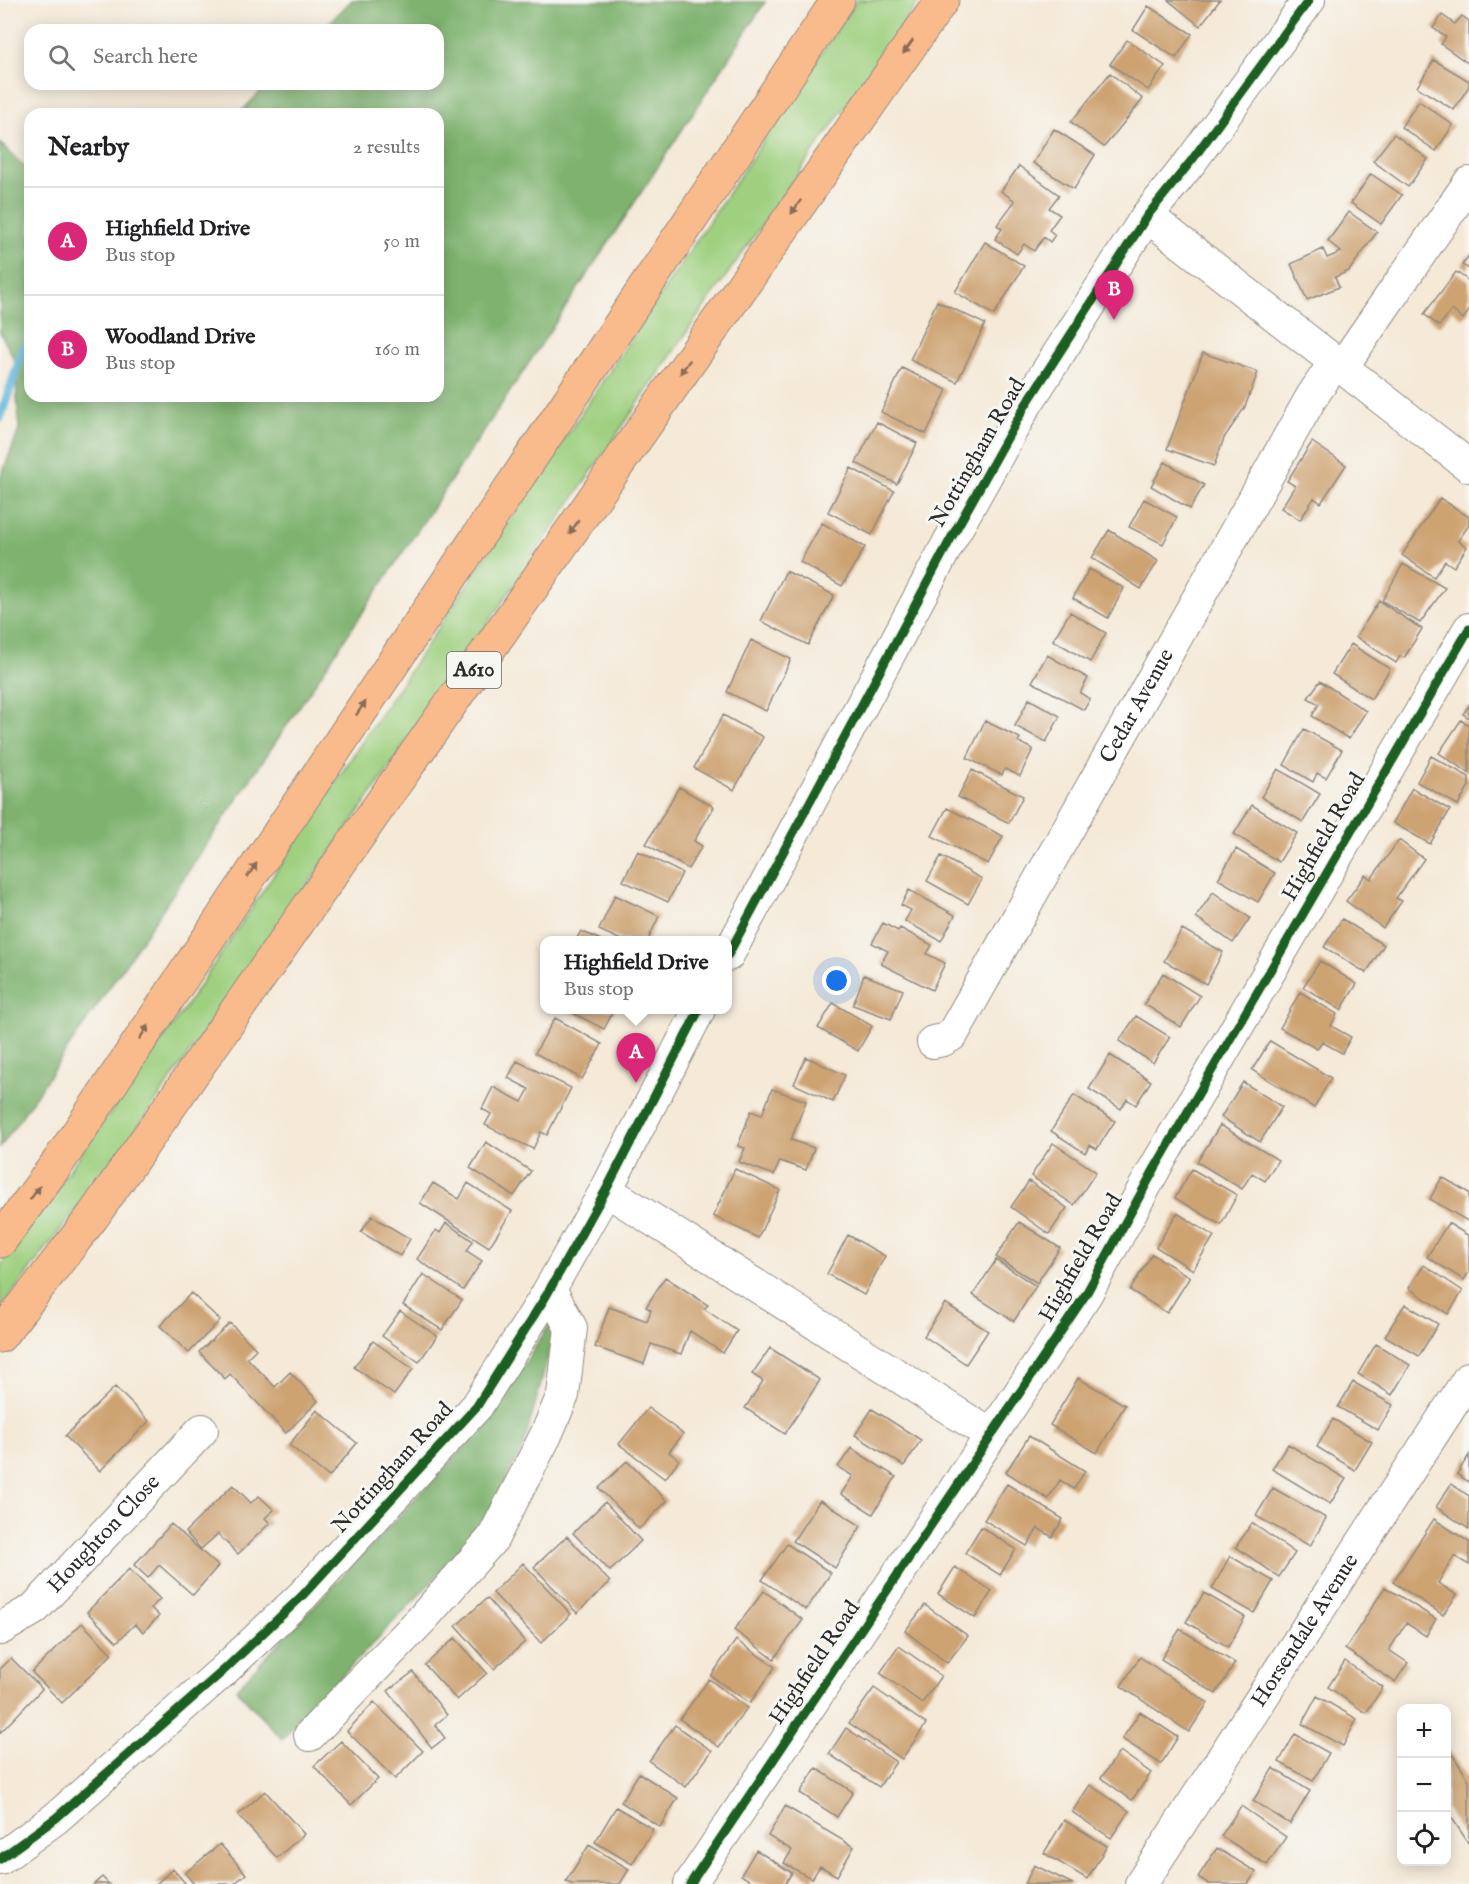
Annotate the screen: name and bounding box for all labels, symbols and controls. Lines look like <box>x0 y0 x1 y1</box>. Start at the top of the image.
search box <box>24 24 444 90</box>
one-way arrow <box>902 39 914 55</box>
icon: search <box>45 41 78 74</box>
text: Search here <box>93 43 198 71</box>
text: Nearby <box>48 131 129 164</box>
text: 2 results <box>353 135 420 160</box>
one-way arrow <box>791 199 802 215</box>
text: Highfield Drive <box>105 215 250 243</box>
text: A <box>61 229 74 254</box>
text: 50 m <box>383 229 420 254</box>
text: Bus stop <box>105 243 175 268</box>
pin: B <box>1094 270 1134 320</box>
text: Woodland Drive <box>105 323 255 351</box>
text: B <box>61 337 74 362</box>
text: 160 m <box>374 337 420 362</box>
text: Bus stop <box>105 351 175 376</box>
one-way arrow <box>679 359 691 375</box>
street label: Nottingham Road <box>924 373 1032 533</box>
one-way arrow <box>568 519 580 535</box>
street label: Cedar Avenue <box>1094 644 1181 768</box>
road number: A610 <box>447 652 501 688</box>
one-way arrow <box>355 699 366 716</box>
street label: Highfield Road <box>1276 768 1372 906</box>
one-way arrow <box>246 862 257 878</box>
popup <box>540 936 732 1014</box>
text: Highfield Drive <box>563 949 709 977</box>
your location <box>822 966 851 995</box>
text: Bus stop <box>563 977 634 1002</box>
one-way arrow <box>138 1024 149 1040</box>
pin: A <box>616 1034 656 1083</box>
one-way arrow <box>28 1186 40 1201</box>
street label: Highfield Road <box>1033 1189 1129 1327</box>
street label: Nottingham Road <box>327 1396 460 1540</box>
street label: Houghton Close <box>42 1469 167 1599</box>
street label: Horsendale Avenue <box>1245 1549 1365 1713</box>
street label: Highfield Road <box>763 1595 867 1730</box>
map controls <box>1397 1704 1451 1866</box>
button: + <box>1397 1704 1451 1758</box>
button: − <box>1397 1758 1451 1812</box>
button: locate <box>1397 1812 1451 1866</box>

